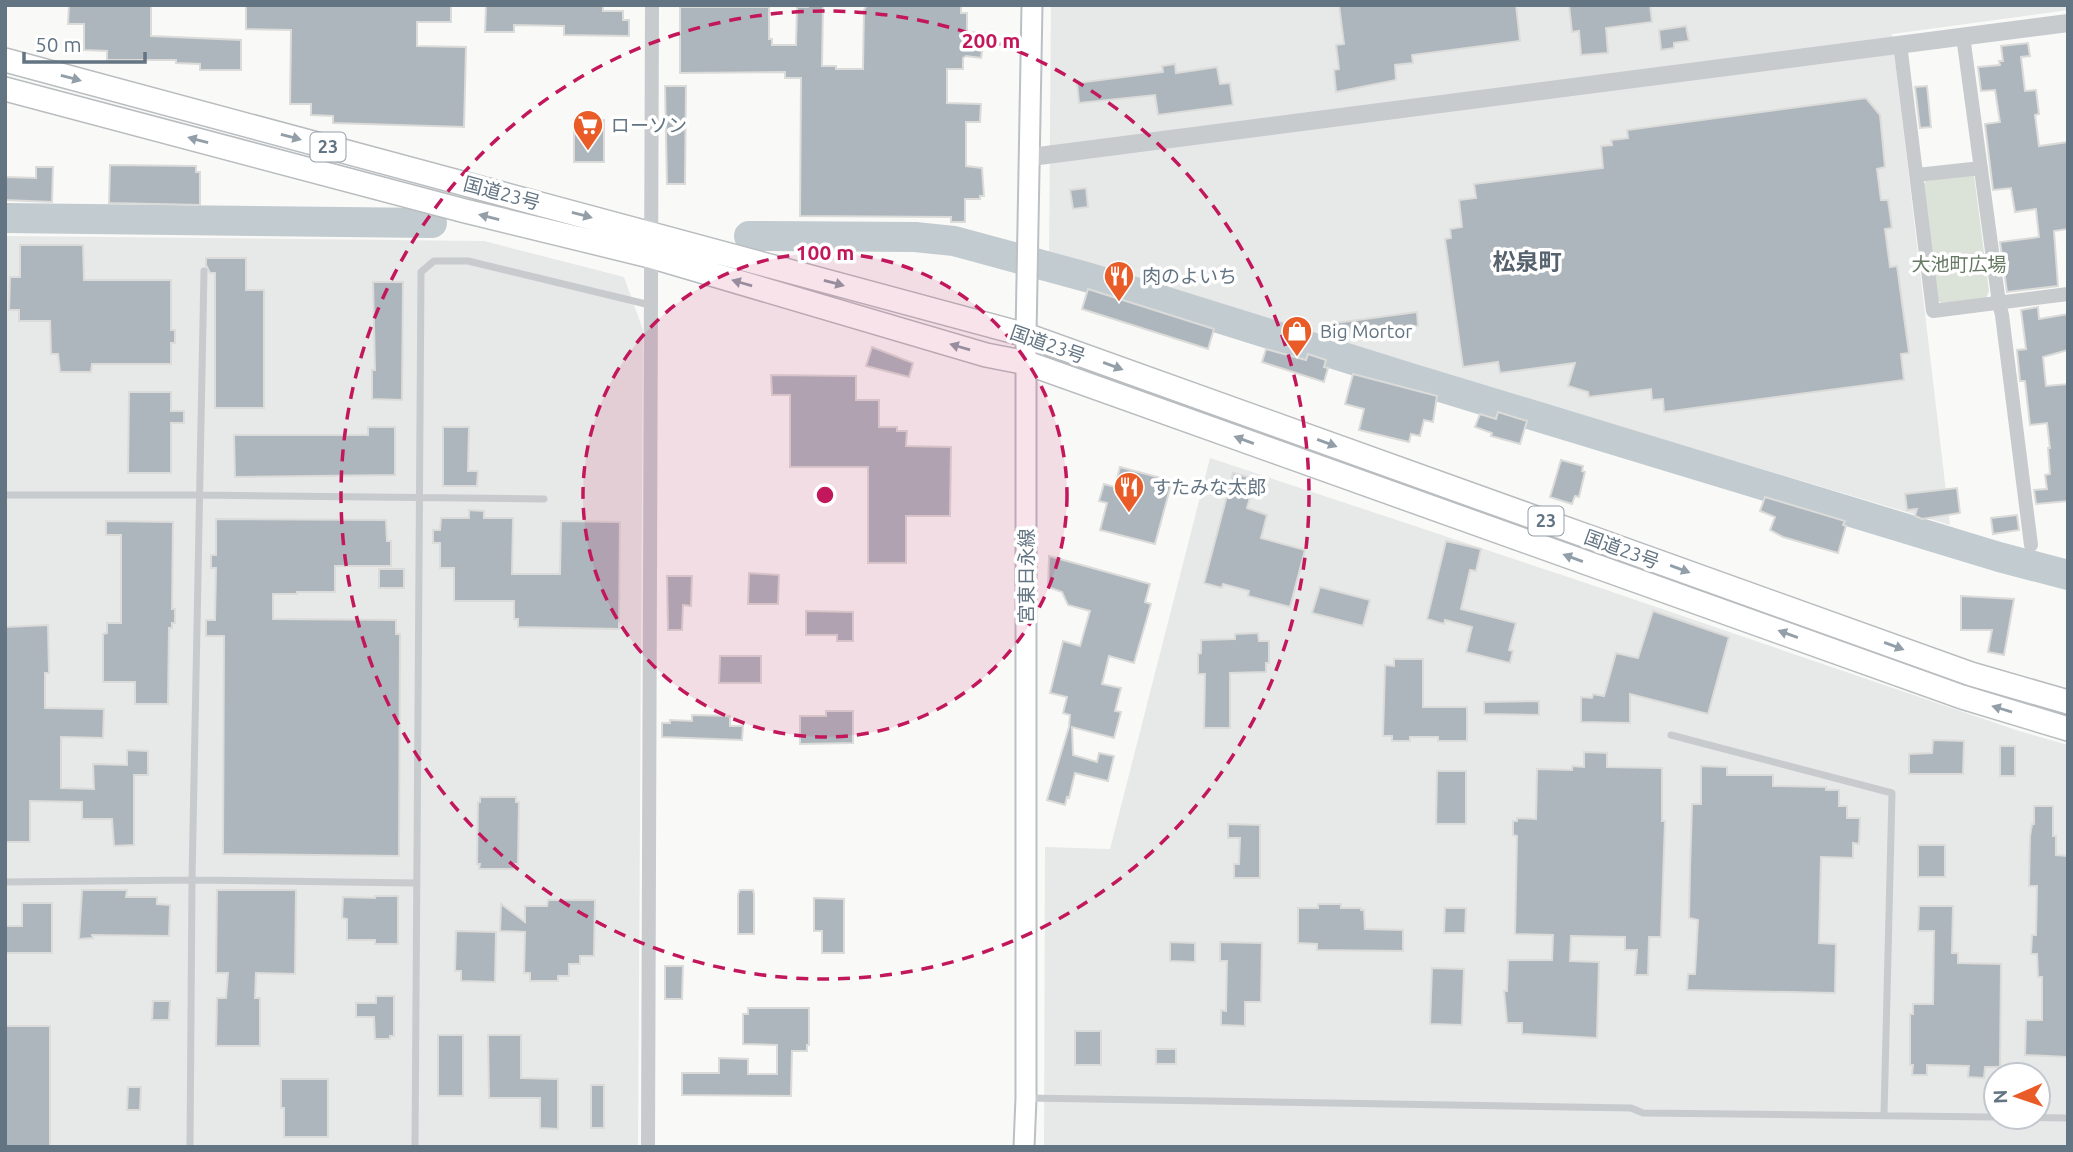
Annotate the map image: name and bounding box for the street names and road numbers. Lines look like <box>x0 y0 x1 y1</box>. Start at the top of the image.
road number: 23 <box>310 132 346 162</box>
street label: 国道23号 <box>461 172 543 214</box>
street label: 国道23号 <box>1007 321 1089 367</box>
road number: 23 <box>1528 506 1564 536</box>
street label: 国道23号 <box>1581 525 1663 573</box>
street label: 宮東日永線 <box>1015 528 1037 624</box>

